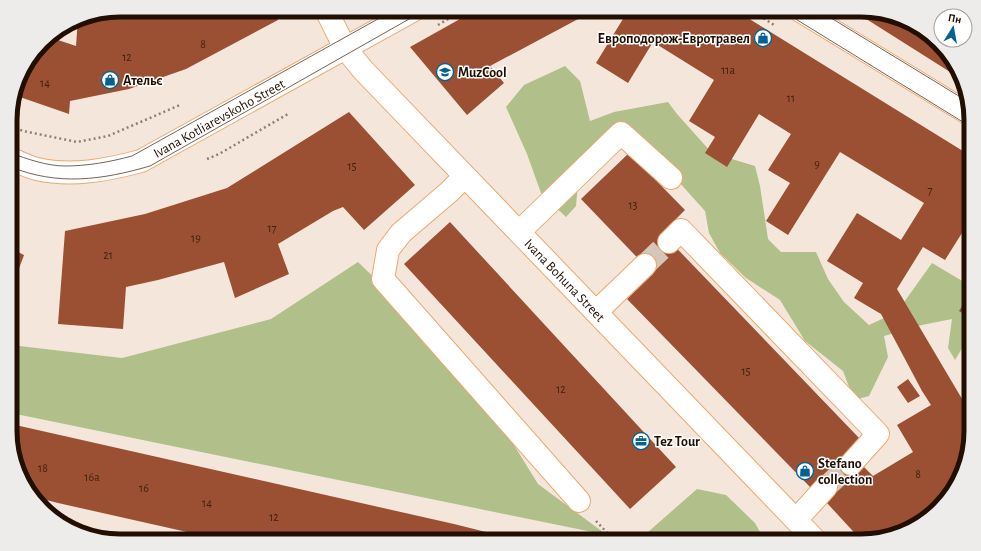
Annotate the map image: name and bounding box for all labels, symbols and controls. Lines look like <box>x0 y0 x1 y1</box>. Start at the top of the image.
north arrow <box>933 8 973 48</box>
text: Пн <box>947 12 962 25</box>
shop icon: Европодорож-Евротравел <box>753 28 773 48</box>
place label: Европодорож-Евротравел <box>598 32 750 46</box>
house number: 8 <box>200 38 206 50</box>
house number: 12 <box>122 51 132 63</box>
school or university icon: MuzCool <box>435 62 455 82</box>
house number: 11а <box>721 64 735 76</box>
place label: MuzCool <box>458 66 507 80</box>
shop icon: Ательє <box>100 70 120 90</box>
place label: Ательє <box>123 74 163 88</box>
house number: 14 <box>40 77 50 89</box>
street label: Ivana Kotliarevskoho Street <box>151 77 288 161</box>
house number: 11 <box>787 92 795 104</box>
house number: 9 <box>814 158 820 170</box>
house number: 15 <box>347 160 357 172</box>
house number: 7 <box>927 184 933 196</box>
house number: 13 <box>628 199 638 211</box>
house number: 17 <box>267 222 277 234</box>
house number: 19 <box>191 232 201 244</box>
street label: Ivana Bohuna Street <box>521 237 607 325</box>
house number: 21 <box>103 249 113 261</box>
house number: 15 <box>741 365 751 377</box>
house number: 12 <box>556 383 566 395</box>
office icon: Tez Tour <box>631 431 651 451</box>
place label: Tez Tour <box>654 435 700 449</box>
place label: Stefano collection <box>818 457 872 487</box>
shop icon: Stefano collection <box>795 461 815 481</box>
house number: 18 <box>38 462 48 474</box>
house number: 8 <box>915 468 921 480</box>
house number: 16а <box>84 471 100 483</box>
house number: 16 <box>139 482 149 494</box>
house number: 14 <box>202 497 212 509</box>
house number: 12 <box>269 511 279 523</box>

